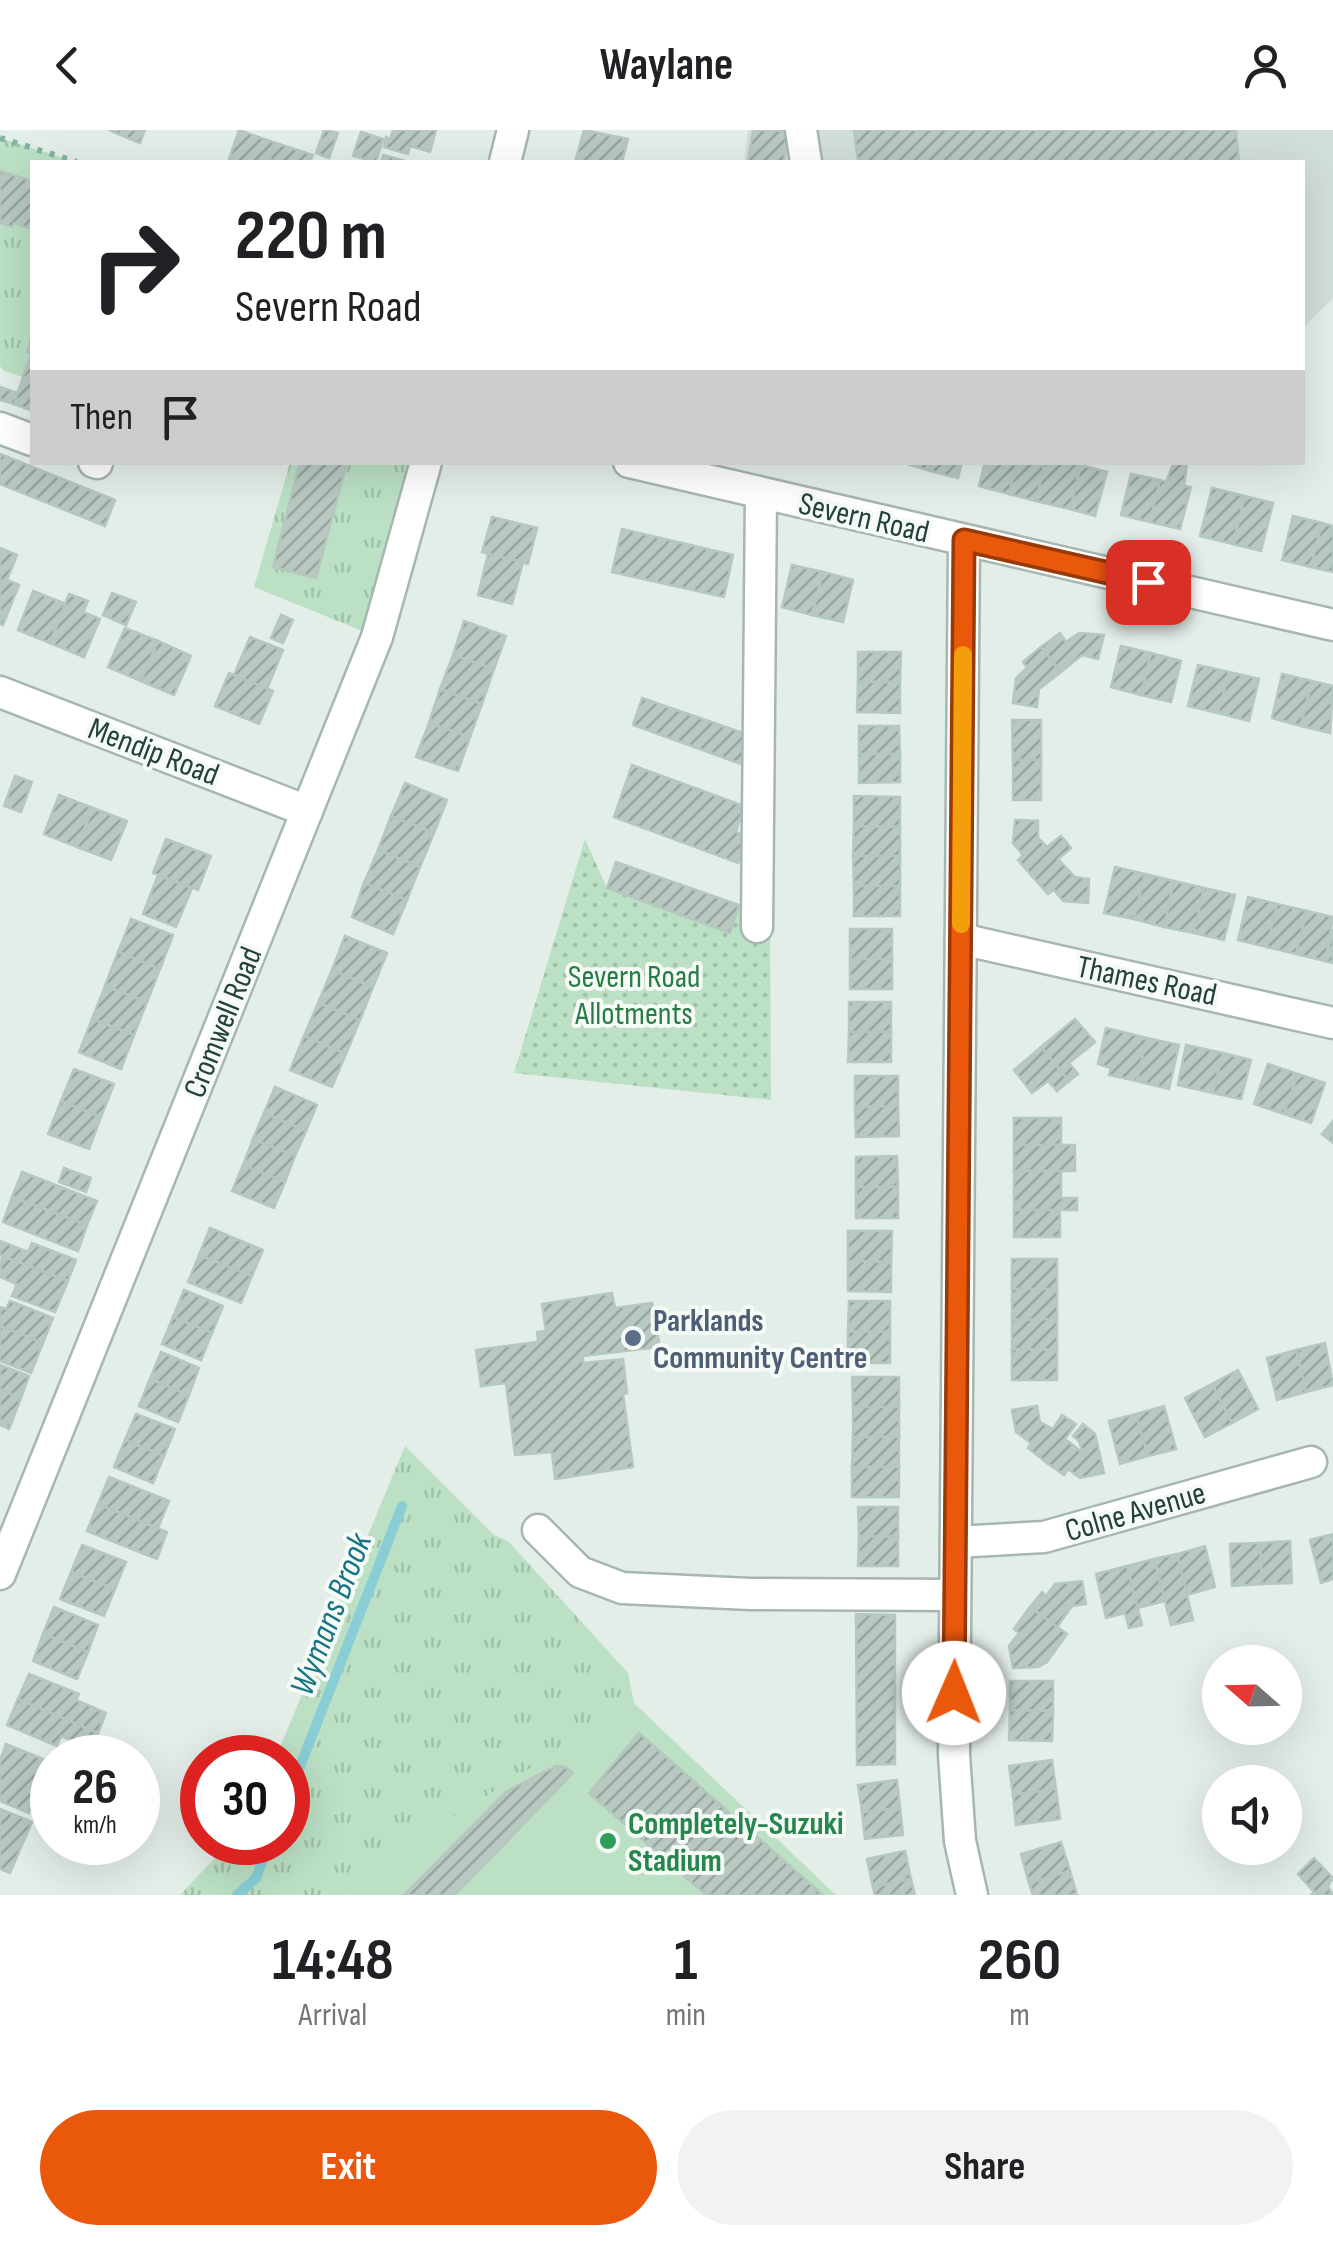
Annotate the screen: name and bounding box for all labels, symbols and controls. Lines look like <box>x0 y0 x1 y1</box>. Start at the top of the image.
icon: back <box>40 38 95 93</box>
text: Waylane <box>600 38 733 93</box>
icon: person <box>1238 38 1293 93</box>
text: 220 m <box>235 195 387 279</box>
icon: right <box>70 200 200 330</box>
text: Severn Road <box>235 280 421 335</box>
icon: arrive <box>153 390 208 445</box>
text: Then <box>70 395 133 440</box>
street label: Severn Road <box>795 485 933 552</box>
pin <box>1106 540 1191 625</box>
icon: arrive <box>1121 555 1176 610</box>
street label: Mendip Road <box>83 710 224 795</box>
street label: Cromwell Road <box>176 942 271 1104</box>
street label: Thames Road <box>1073 948 1220 1015</box>
park label: Severn Road Allotments <box>568 958 700 1034</box>
place label: Parklands Community Centre <box>653 1302 867 1378</box>
marker: Parklands Community Centre <box>622 1327 644 1349</box>
street label: Colne Avenue <box>1061 1474 1210 1551</box>
water label: Wymans Brook <box>281 1527 382 1702</box>
position arrow <box>902 1641 1006 1745</box>
north arrow <box>1202 1645 1302 1745</box>
map controls <box>1202 1645 1302 1865</box>
speed limit sign: 30 <box>180 1735 310 1865</box>
text: 26 <box>72 1758 118 1818</box>
button: sound <box>1202 1765 1302 1865</box>
place label: Completely-Suzuki Stadium <box>628 1805 844 1881</box>
text: km/h <box>73 1810 117 1841</box>
marker: Completely-Suzuki Stadium <box>597 1830 619 1852</box>
text: 14:48 <box>272 1925 394 1997</box>
text: 1 <box>674 1925 698 1997</box>
text: 260 <box>978 1925 1061 1997</box>
text: Arrival <box>298 1996 367 2035</box>
text: min <box>666 1996 706 2035</box>
text: m <box>1009 1996 1030 2035</box>
button: Exit <box>40 2110 657 2225</box>
button: Share <box>677 2110 1293 2225</box>

